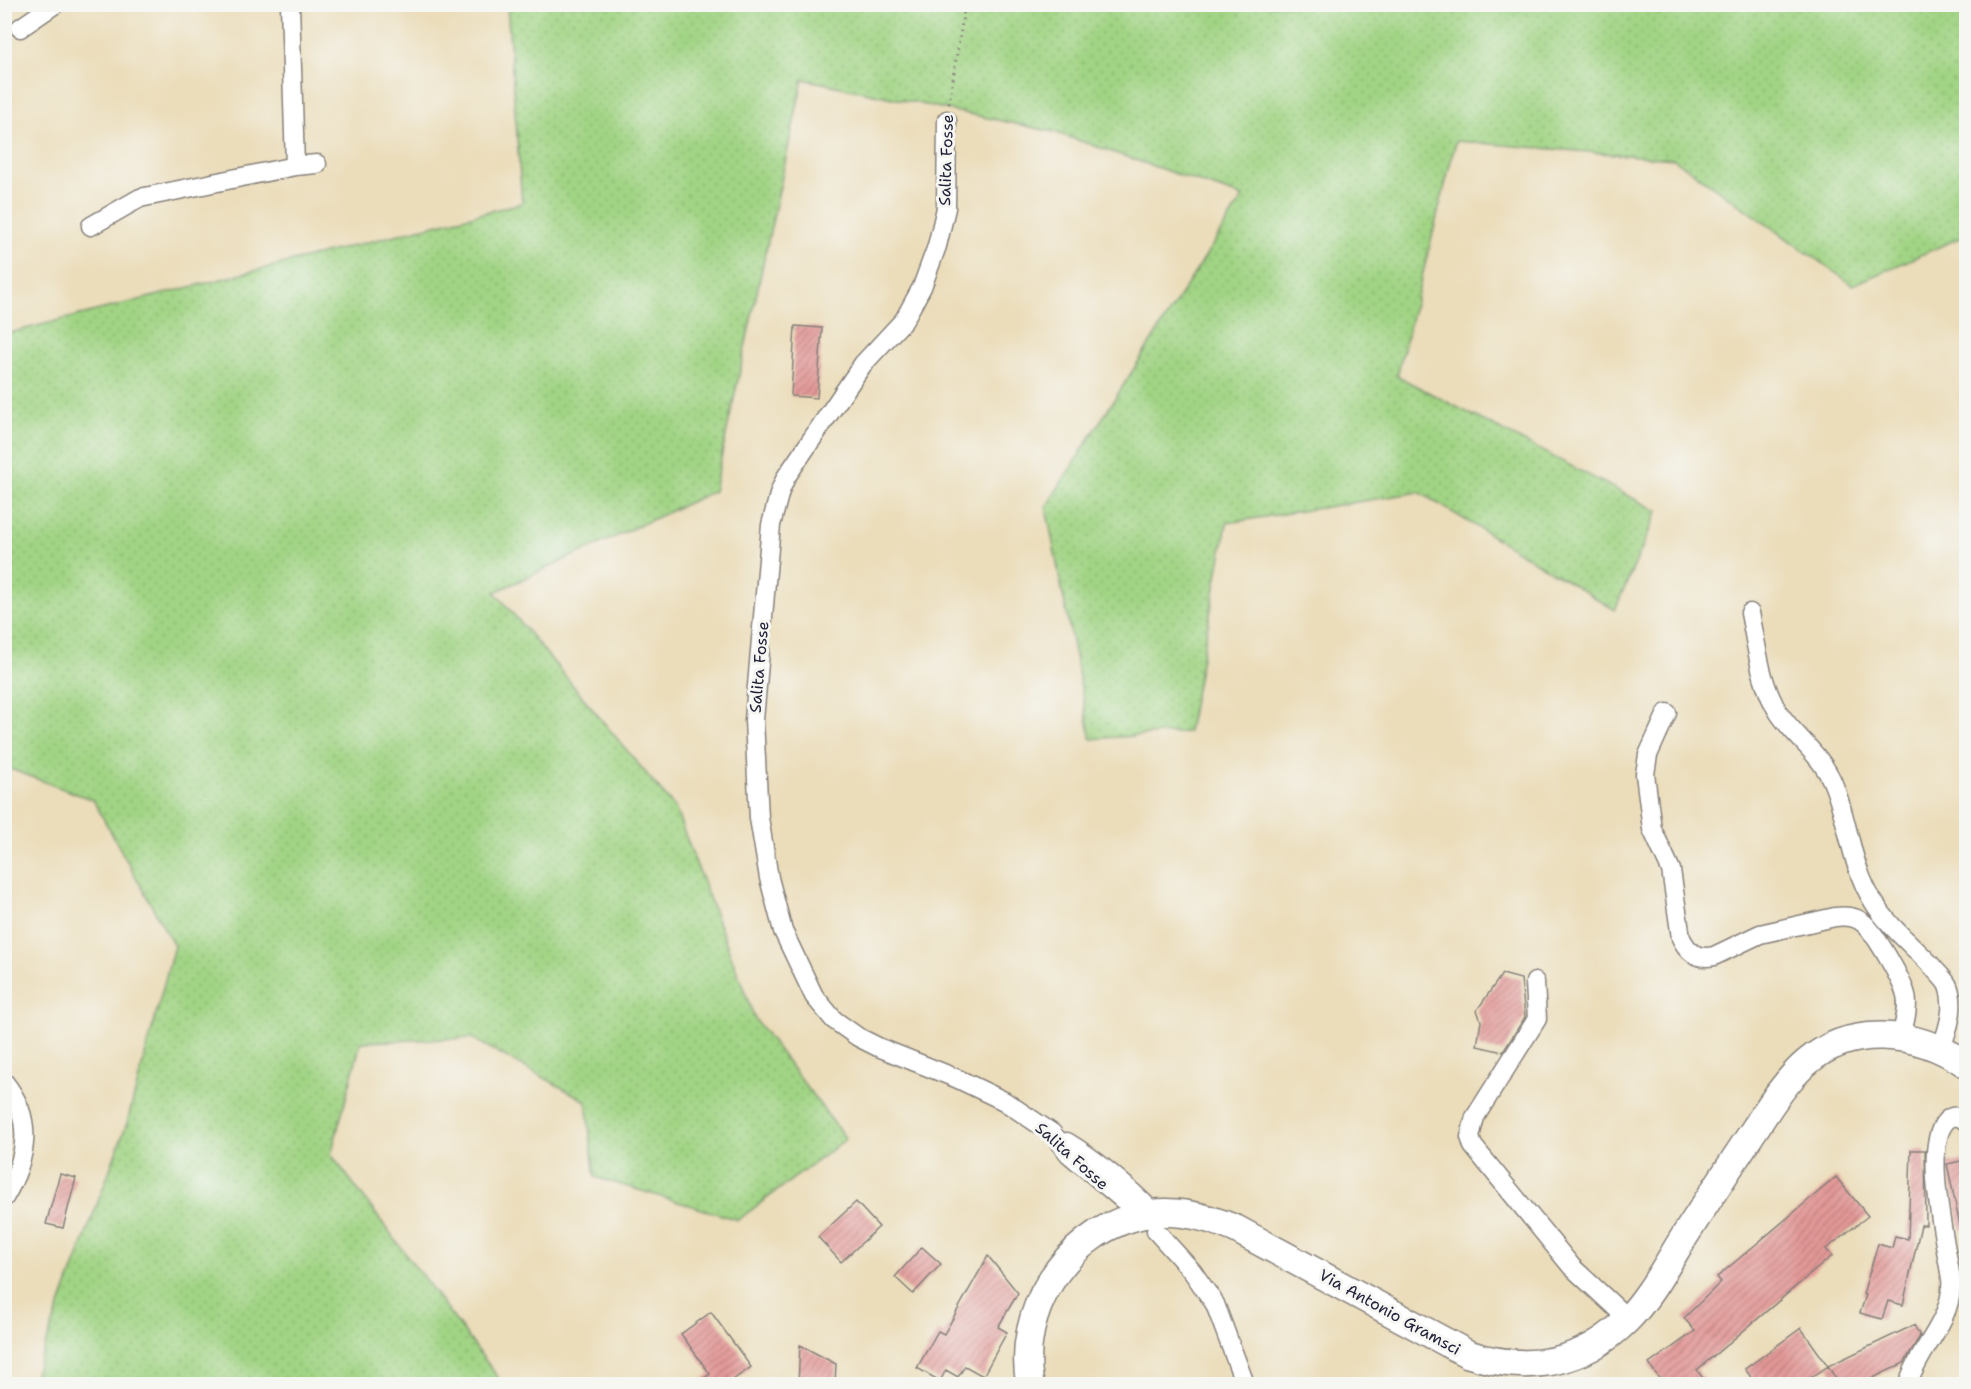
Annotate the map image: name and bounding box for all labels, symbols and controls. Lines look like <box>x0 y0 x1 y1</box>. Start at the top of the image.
street label: Salita Fosse <box>934 114 958 206</box>
street label: Salita Fosse <box>745 620 773 714</box>
street label: Salita Fosse <box>1031 1118 1113 1194</box>
street label: Via Antonio Gramsci <box>1315 1264 1465 1360</box>

